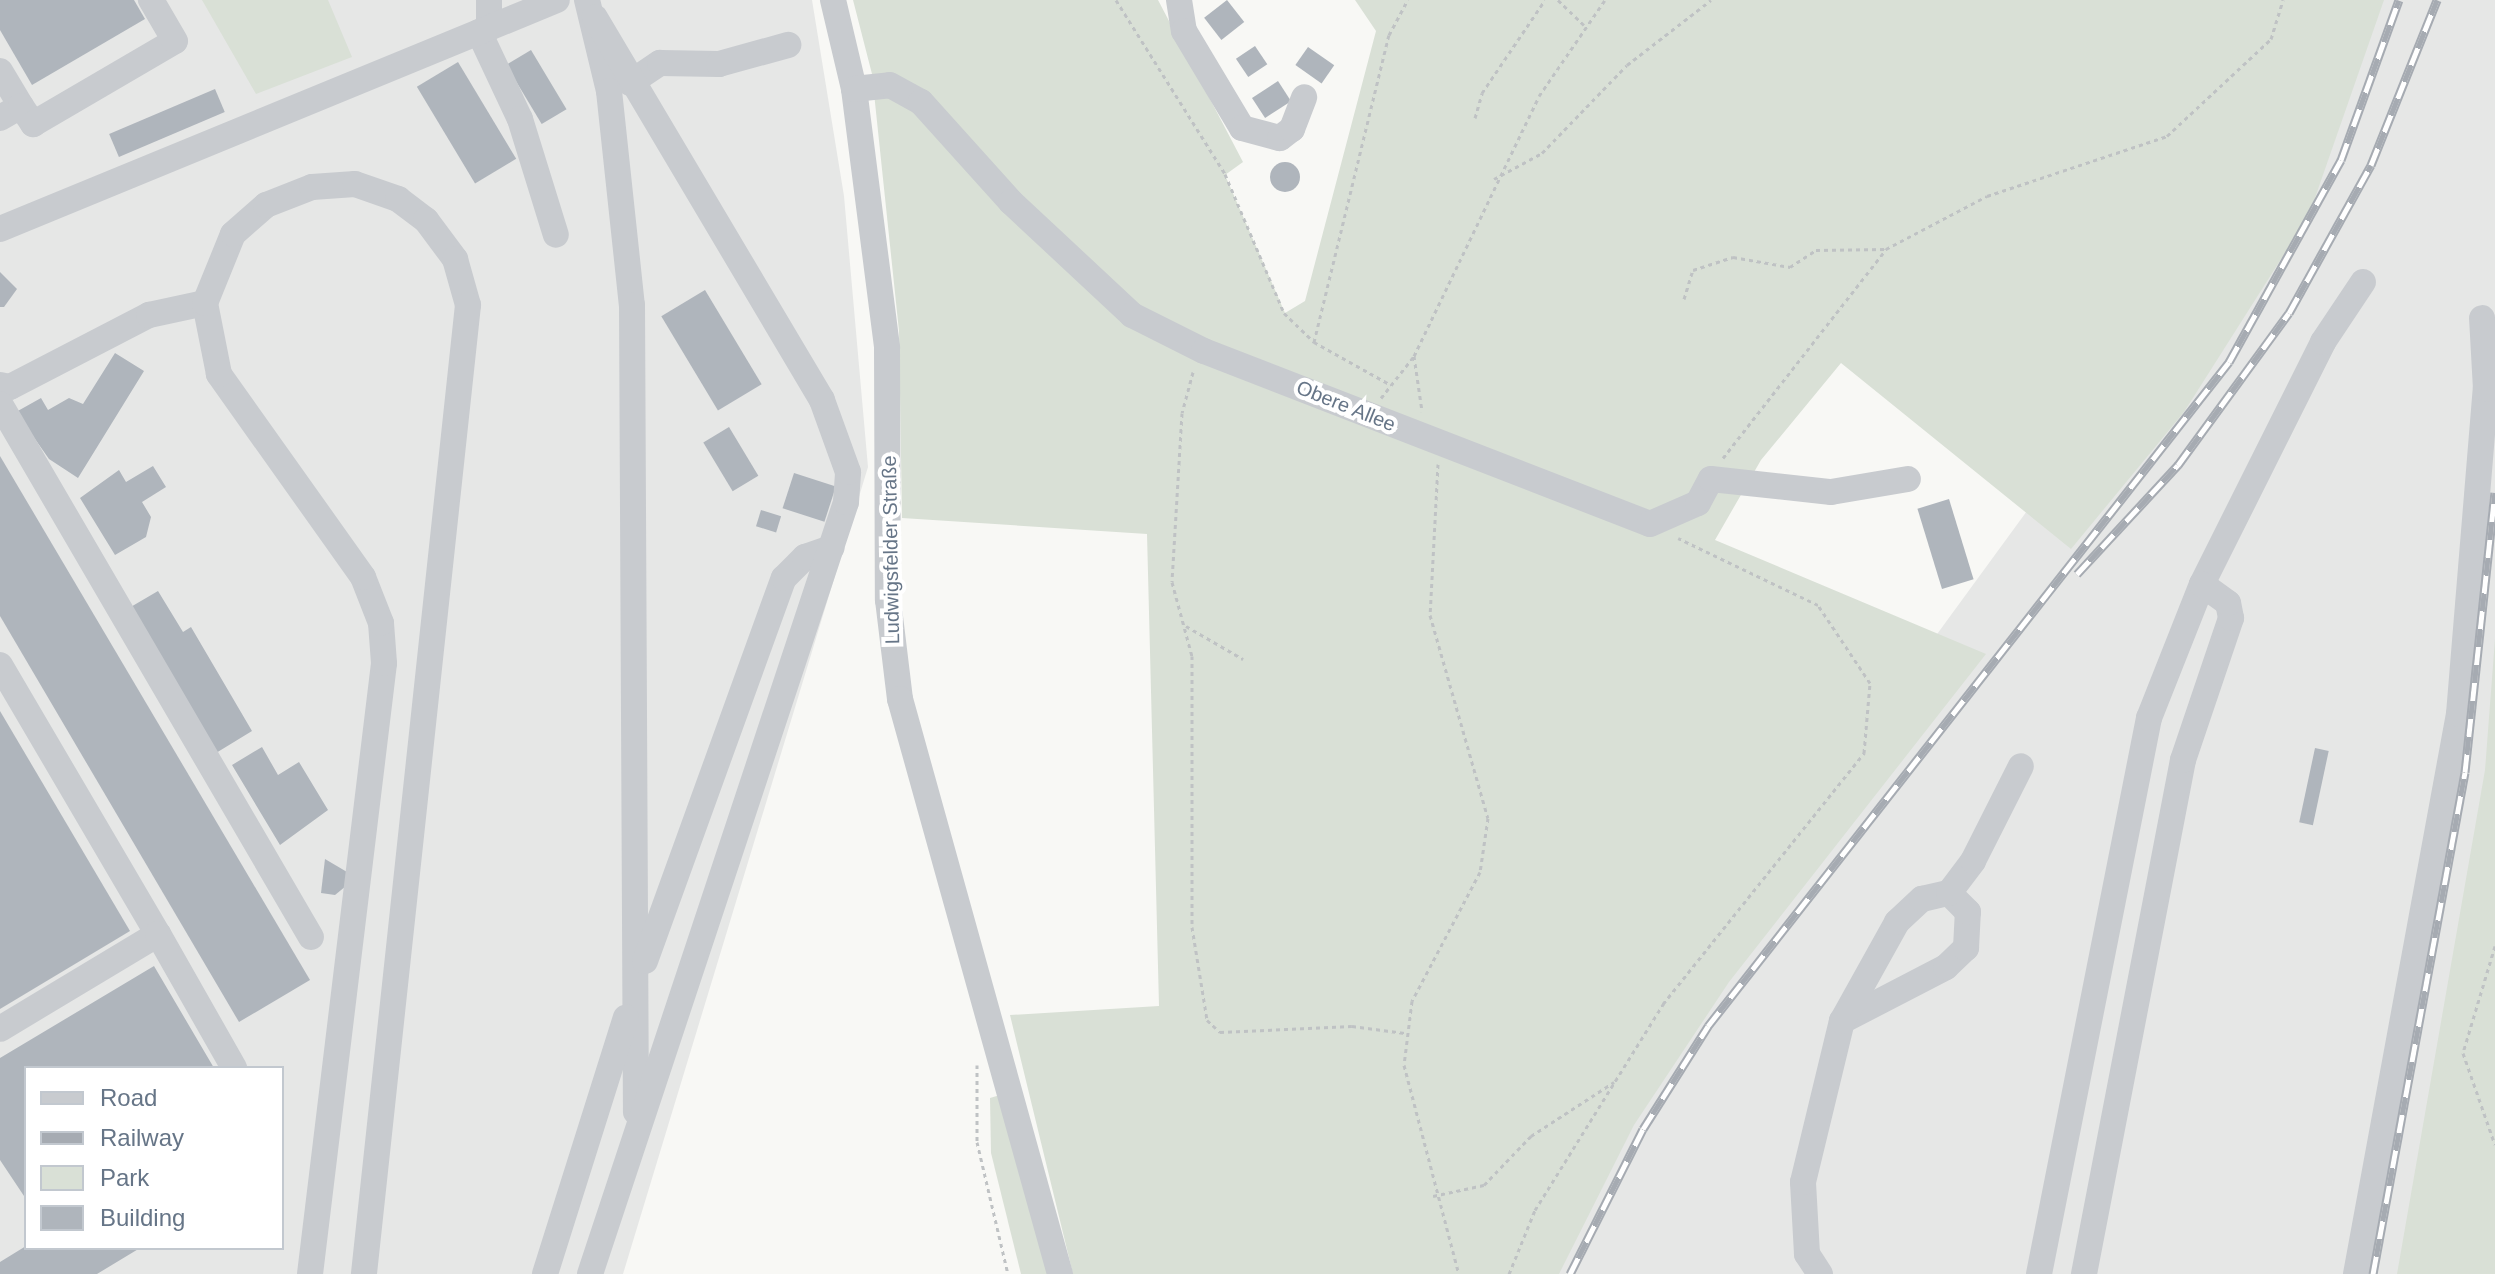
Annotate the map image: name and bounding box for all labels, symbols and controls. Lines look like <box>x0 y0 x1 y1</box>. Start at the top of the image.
street label: Obere Allee <box>1293 375 1399 437</box>
street label: Ludwigsfelder Straße <box>877 455 905 645</box>
legend <box>24 1066 284 1250</box>
text: Road <box>100 1084 157 1111</box>
text: Railway <box>100 1124 184 1151</box>
text: Park <box>100 1164 149 1191</box>
text: Building <box>100 1204 185 1231</box>

